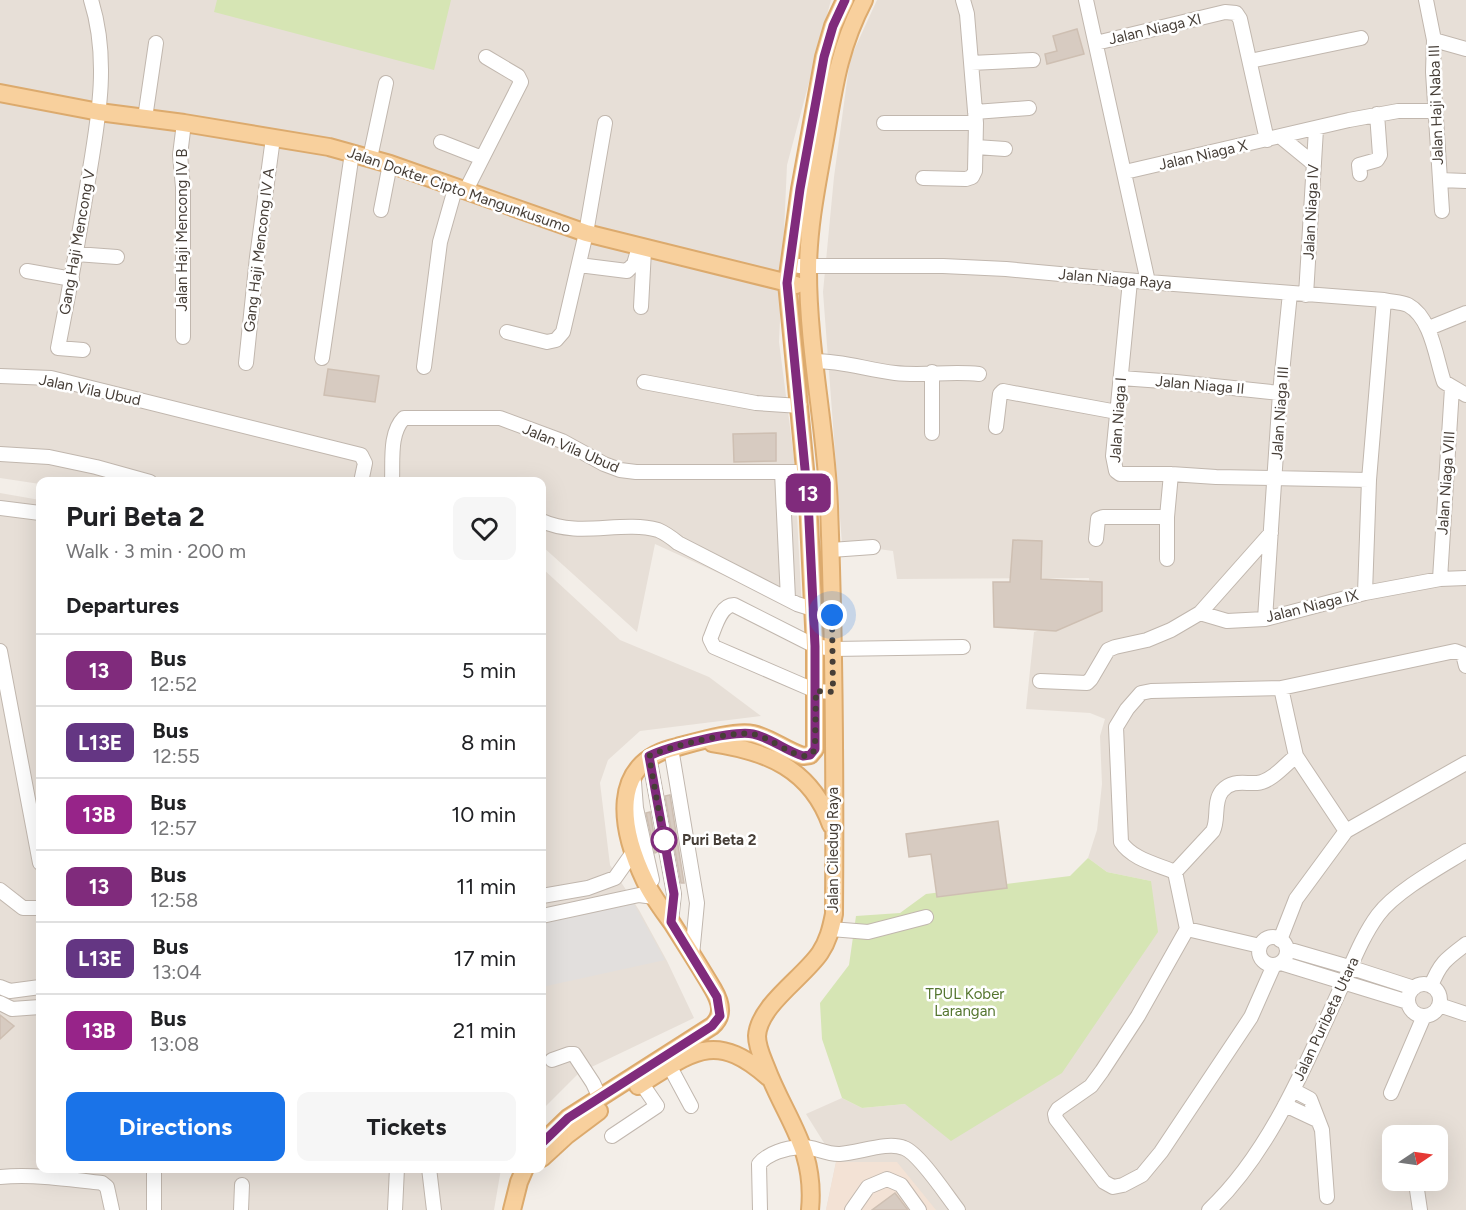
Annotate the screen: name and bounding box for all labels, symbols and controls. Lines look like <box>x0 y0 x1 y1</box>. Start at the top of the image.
street label: Jalan Niaga XI <box>1107 10 1203 48</box>
street label: Jalan Haji Naba III <box>1425 45 1447 165</box>
street label: Jalan Niaga X <box>1157 136 1250 174</box>
street label: Jalan Dokter Cipto Mangunkusumo <box>345 143 573 237</box>
street label: Jalan Haji Mencong IV B <box>173 149 191 311</box>
street label: Jalan Niaga IV <box>1300 163 1323 260</box>
street label: Gang Haji Mencong V <box>55 167 99 316</box>
street label: Gang Haji Mencong IV A <box>240 167 278 333</box>
street label: Jalan Niaga Raya <box>1058 265 1172 293</box>
street label: Jalan Niaga III <box>1268 366 1292 460</box>
street label: Jalan Vila Ubud <box>38 370 142 410</box>
street label: Jalan Niaga II <box>1155 372 1245 398</box>
street label: Jalan Niaga I <box>1106 377 1130 463</box>
street label: Jalan Vila Ubud <box>520 419 622 477</box>
street label: Jalan Niaga VIII <box>1433 431 1459 535</box>
line badge: 13 <box>781 474 835 512</box>
text: 13 <box>798 481 818 506</box>
button: heart <box>453 497 516 560</box>
text: Puri Beta 2 <box>66 499 205 533</box>
text: Walk · 3 min · 200 m <box>66 539 246 563</box>
street label: Jalan Niaga IX <box>1264 586 1361 626</box>
text: Departures <box>66 592 179 619</box>
your location <box>817 600 847 630</box>
text: Bus <box>150 645 186 672</box>
text: 5 min <box>462 657 516 684</box>
text: 13 <box>89 658 109 683</box>
text: 12:52 <box>150 672 197 696</box>
text: Bus <box>152 717 188 744</box>
text: 8 min <box>461 729 516 756</box>
text: L13E <box>78 730 122 755</box>
text: 12:55 <box>152 744 200 768</box>
street label: Jalan Ciledug Raya <box>824 787 842 913</box>
text: Bus <box>150 789 186 816</box>
text: 10 min <box>451 801 516 828</box>
text: 13B <box>82 802 116 827</box>
text: 12:57 <box>150 816 197 840</box>
marker: Puri Beta 2 <box>651 827 677 853</box>
place label: Puri Beta 2 <box>682 831 757 849</box>
text: Bus <box>150 861 186 888</box>
text: 11 min <box>456 873 516 900</box>
text: 13 <box>89 874 109 899</box>
text: 12:58 <box>150 888 198 912</box>
text: Bus <box>152 933 188 960</box>
text: 17 min <box>454 945 516 972</box>
text: L13E <box>78 946 122 971</box>
street label: Jalan Puribeta Utara <box>1289 954 1363 1084</box>
text: 13:04 <box>152 960 202 984</box>
park label: TPUL Kober Larangan <box>926 985 1004 1020</box>
text: Bus <box>150 1005 186 1032</box>
text: 21 min <box>453 1017 516 1044</box>
text: 13B <box>82 1018 116 1043</box>
text: 13:08 <box>150 1032 199 1056</box>
button: Directions <box>66 1092 285 1161</box>
button: Tickets <box>297 1092 516 1161</box>
north arrow <box>1382 1125 1448 1191</box>
map controls <box>1382 1125 1448 1191</box>

